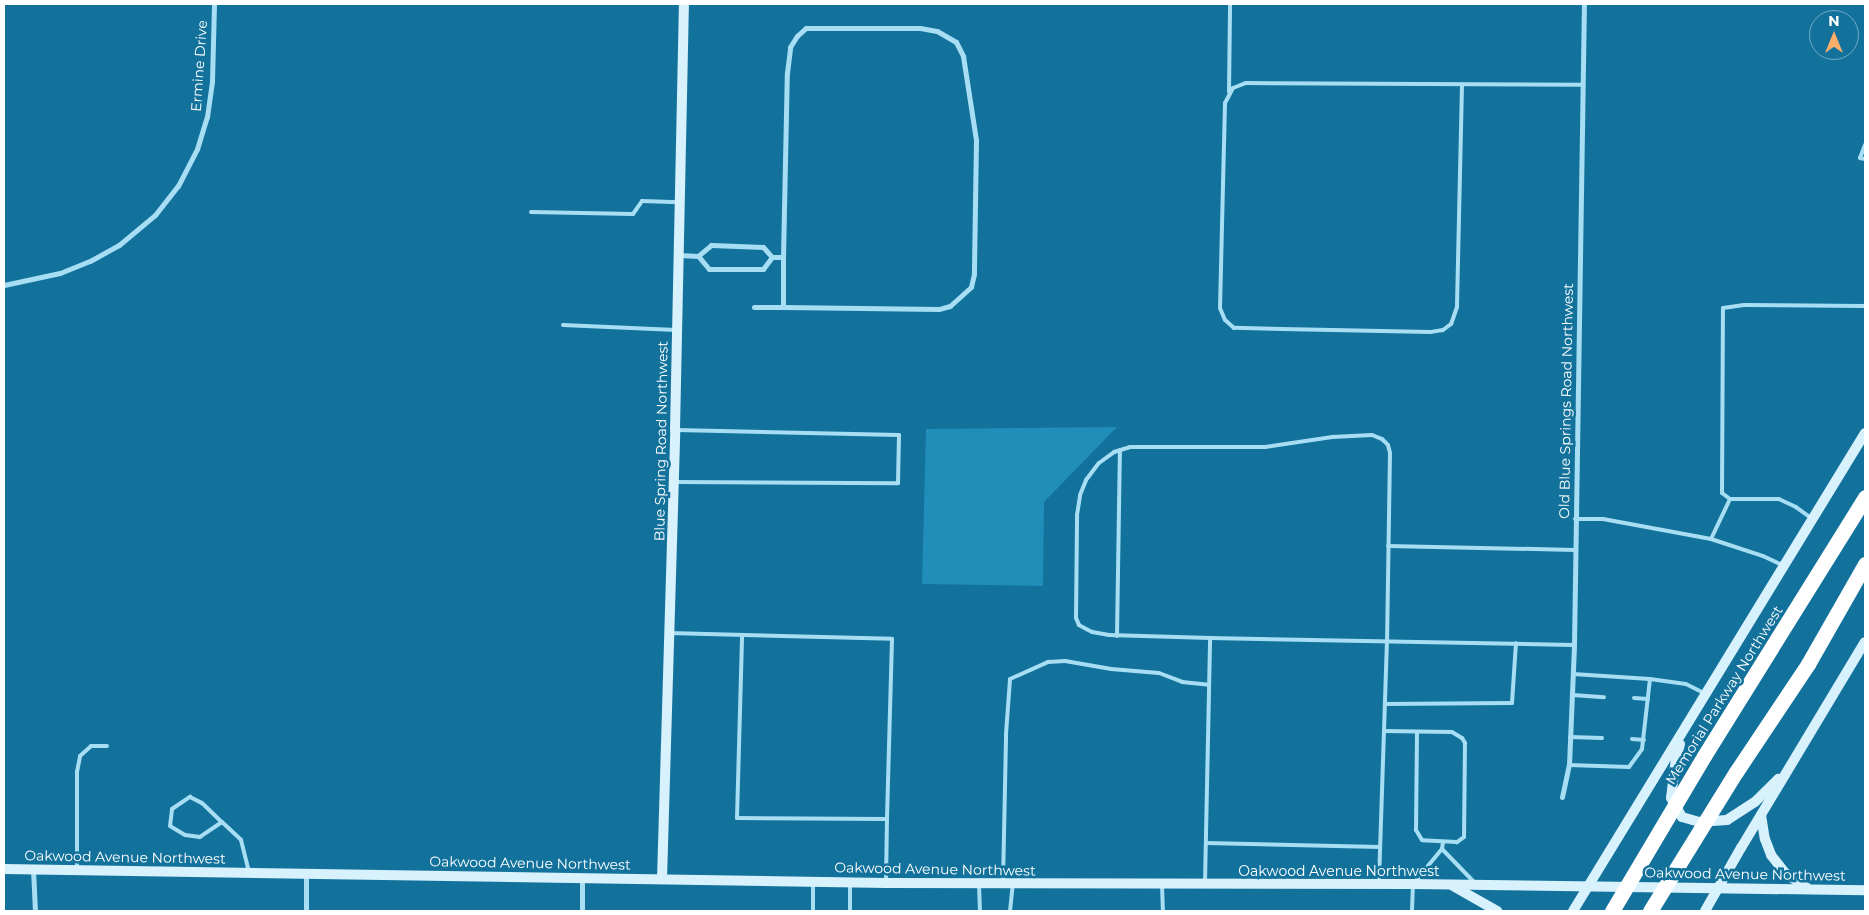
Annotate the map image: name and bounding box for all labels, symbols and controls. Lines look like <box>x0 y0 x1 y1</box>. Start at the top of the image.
north arrow <box>1809 10 1859 60</box>
text: N <box>1828 12 1840 30</box>
street label: Ermine Drive <box>187 20 211 112</box>
street label: Old Blue Springs Road Northwest <box>1556 283 1576 519</box>
street label: Blue Spring Road Northwest <box>651 341 671 541</box>
street label: Memorial Parkway Northwest <box>1662 603 1786 787</box>
street label: Oakwood Avenue Northwest <box>24 847 226 867</box>
street label: Oakwood Avenue Northwest <box>429 853 631 873</box>
street label: Oakwood Avenue Northwest <box>834 859 1036 879</box>
street label: Oakwood Avenue Northwest <box>1238 863 1440 879</box>
street label: Oakwood Avenue Northwest <box>1644 864 1846 884</box>

